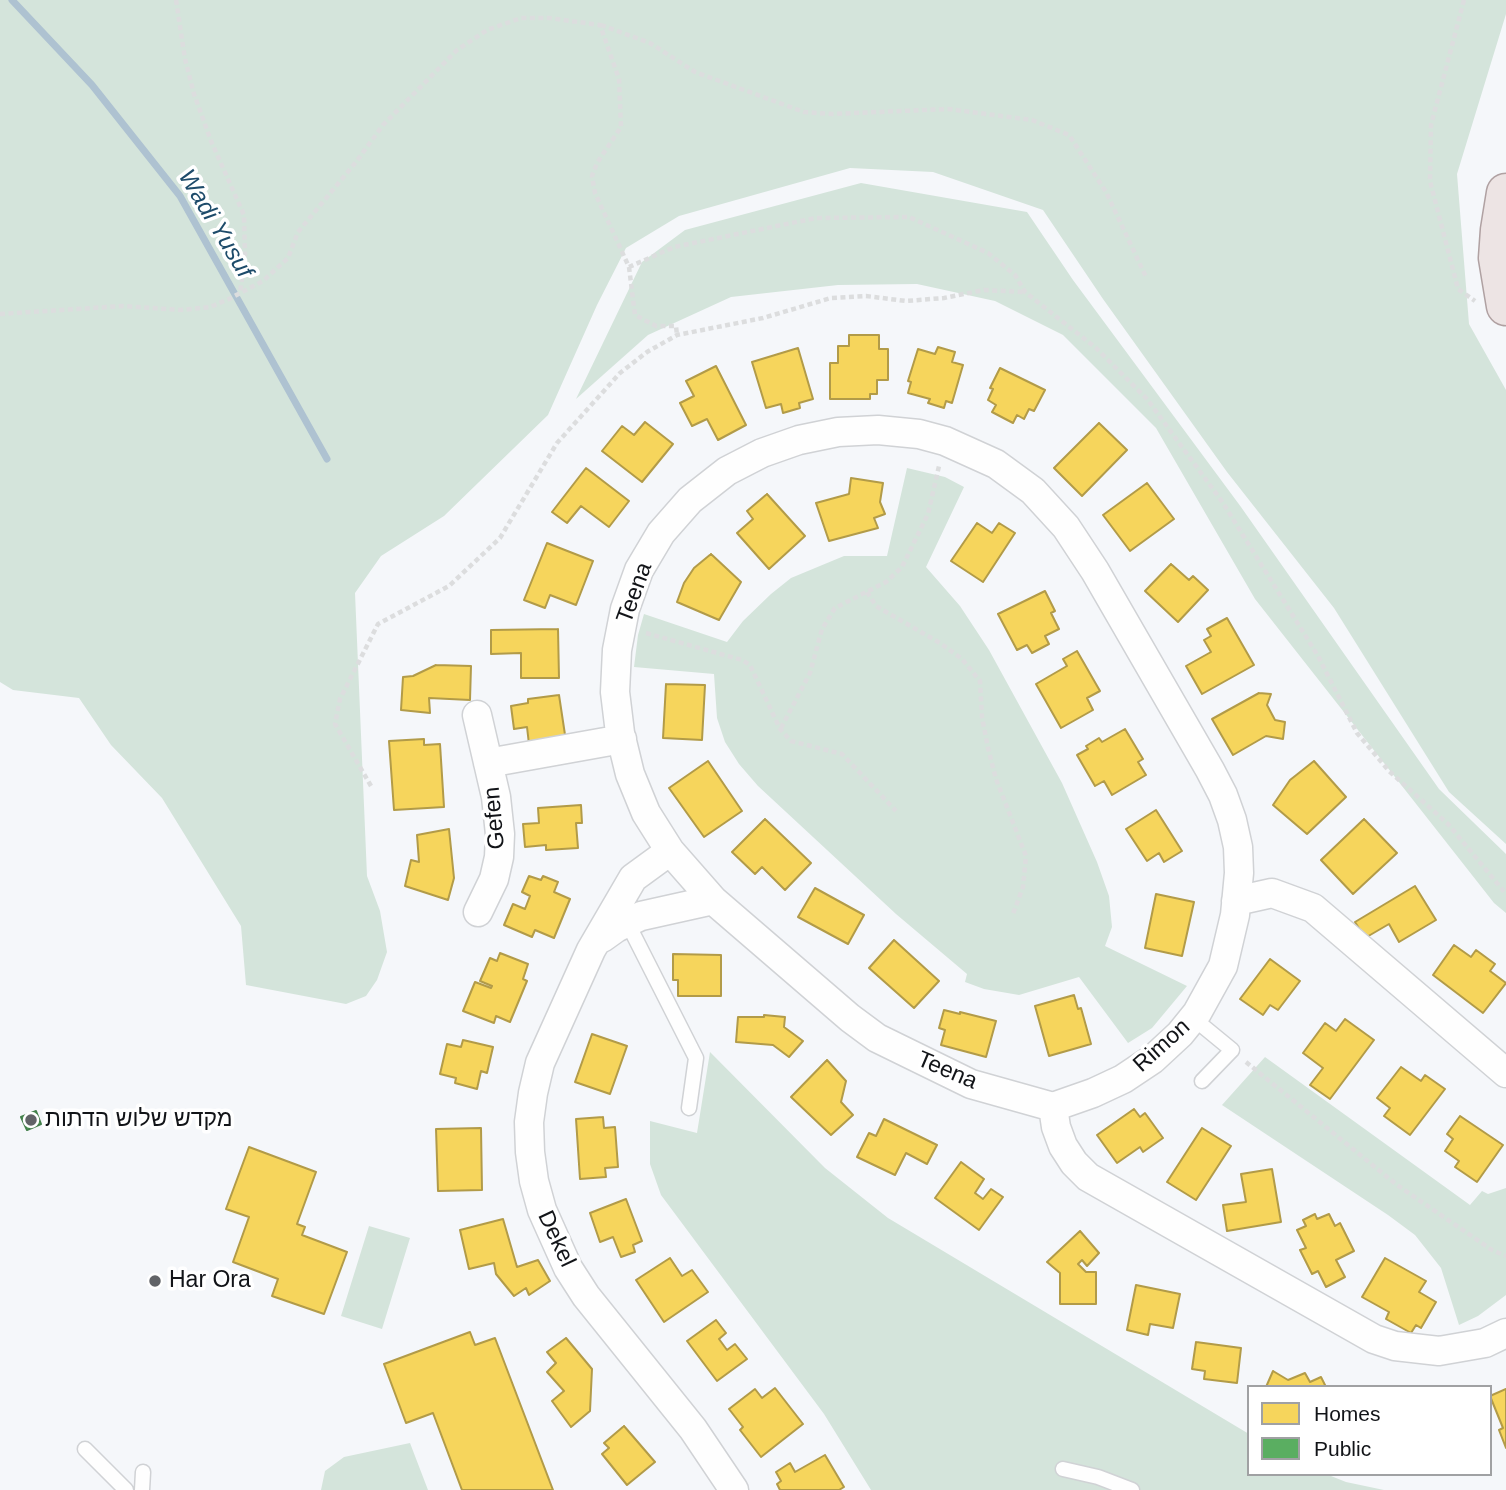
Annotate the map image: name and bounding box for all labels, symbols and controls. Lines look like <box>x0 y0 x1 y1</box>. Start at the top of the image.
water label: Wadi Yusuf <box>171 165 259 283</box>
street label: Teena <box>611 559 659 627</box>
street label: Gefen <box>479 786 511 850</box>
street label: Rimon <box>1128 1014 1196 1078</box>
street label: Teena <box>913 1046 981 1096</box>
place label: מקדש שלוש הדתות <box>45 1106 233 1134</box>
marker: מקדש שלוש הדתות <box>23 1112 39 1128</box>
street label: Dekel <box>531 1207 581 1271</box>
place label: Har Ora <box>169 1267 251 1295</box>
marker: Har Ora <box>147 1273 163 1289</box>
legend <box>1247 1385 1492 1476</box>
text: Homes <box>1314 1402 1381 1425</box>
text: Public <box>1314 1437 1371 1460</box>

